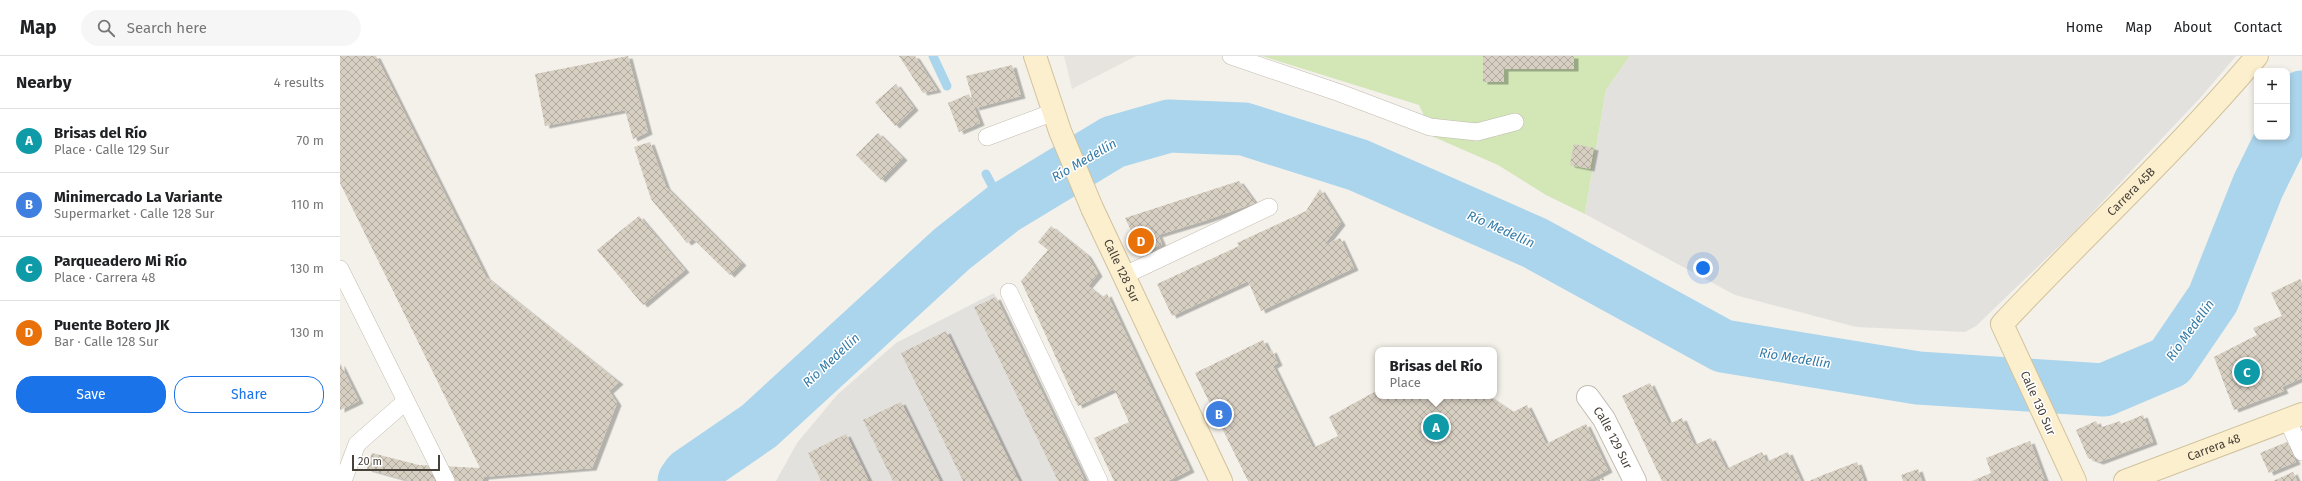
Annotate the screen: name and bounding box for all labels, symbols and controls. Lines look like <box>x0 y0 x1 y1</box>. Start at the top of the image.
search box <box>81 10 361 46</box>
text: Map <box>20 16 57 39</box>
icon: search <box>95 17 117 39</box>
text: Search here <box>127 19 207 37</box>
text: Home <box>2066 19 2103 36</box>
text: Map <box>2125 19 2152 36</box>
text: About <box>2174 19 2212 36</box>
text: Contact <box>2234 19 2282 36</box>
map controls <box>2254 68 2290 140</box>
button: + <box>2254 68 2290 104</box>
text: Nearby <box>16 72 71 93</box>
text: 4 results <box>274 75 324 90</box>
button: − <box>2254 104 2290 140</box>
text: Brisas del Río <box>54 124 147 142</box>
text: A <box>25 133 33 148</box>
text: 70 m <box>297 133 324 148</box>
water label: Río Medellín <box>1049 136 1119 184</box>
text: Place · Calle 129 Sur <box>54 142 169 157</box>
street label: Carrera 45B <box>2104 165 2158 219</box>
text: Minimercado La Variante <box>54 188 222 206</box>
text: B <box>25 197 33 212</box>
text: 110 m <box>291 197 324 212</box>
text: Supermarket · Calle 128 Sur <box>54 206 215 221</box>
water label: Río Medellín <box>1465 208 1537 250</box>
pin: D <box>1128 226 1154 256</box>
street label: Calle 128 Sur <box>1101 237 1143 305</box>
text: Parqueadero Mi Río <box>54 252 187 270</box>
your location <box>1693 258 1713 278</box>
text: C <box>25 261 33 276</box>
text: 130 m <box>290 261 324 276</box>
text: Place · Carrera 48 <box>54 270 155 285</box>
water label: Río Medellín <box>2163 296 2217 364</box>
text: Puente Botero JK <box>54 316 169 334</box>
text: D <box>25 325 33 340</box>
text: 130 m <box>290 325 324 340</box>
water label: Río Medellín <box>800 330 862 390</box>
text: Bar · Calle 128 Sur <box>54 334 159 349</box>
water label: Río Medellín <box>1758 345 1832 371</box>
popup <box>1375 347 1497 399</box>
text: Brisas del Río <box>1389 357 1483 375</box>
pin: C <box>2234 357 2260 387</box>
street label: Calle 130 Sur <box>2018 369 2059 438</box>
text: Place <box>1389 375 1421 390</box>
button: Save <box>16 376 166 413</box>
button: Share <box>174 376 324 413</box>
pin: B <box>1206 399 1232 429</box>
street label: Calle 129 Sur <box>1590 404 1635 472</box>
pin: A <box>1423 412 1449 442</box>
street label: Carrera 48 <box>2185 431 2243 464</box>
scale bar <box>352 453 440 472</box>
text: 20 m <box>358 455 382 468</box>

